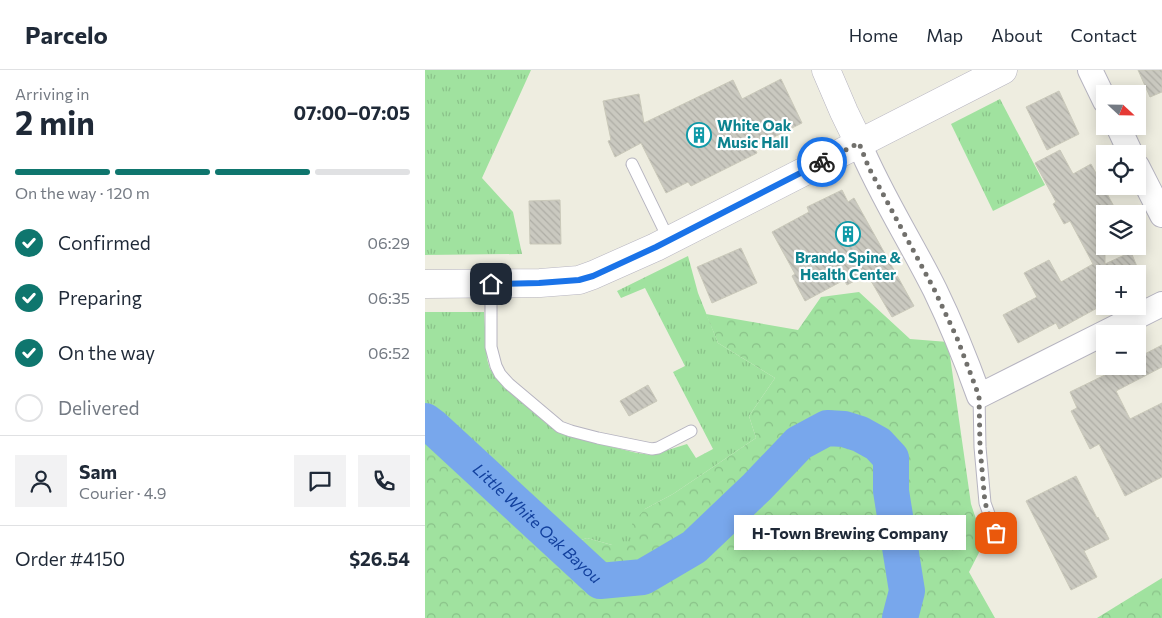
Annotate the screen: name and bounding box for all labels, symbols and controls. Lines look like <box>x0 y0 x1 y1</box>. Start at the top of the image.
text: Parcelo <box>25 20 108 49</box>
text: Home <box>849 24 898 46</box>
text: Map <box>926 24 963 46</box>
text: About <box>991 24 1043 46</box>
text: Contact <box>1071 24 1137 46</box>
text: Arriving in <box>15 84 89 103</box>
north arrow <box>1096 85 1146 135</box>
map controls <box>1096 85 1146 375</box>
text: 07:00–07:05 <box>294 101 410 124</box>
text: 2 min <box>15 102 95 142</box>
place label: White Oak Music Hall <box>717 116 792 151</box>
building icon: White Oak Music Hall <box>686 122 712 148</box>
courier <box>797 137 847 187</box>
button: locate <box>1096 145 1146 195</box>
icon: bike <box>808 148 836 176</box>
text: On the way · 120 m <box>15 183 150 202</box>
button: layers <box>1096 205 1146 255</box>
building icon: Brando Spine & Health Center <box>835 221 861 247</box>
icon: check <box>15 229 43 257</box>
text: Confirmed <box>58 231 151 254</box>
text: 06:29 <box>368 233 410 252</box>
place label: Brando Spine & Health Center <box>795 248 902 283</box>
pin <box>470 263 512 305</box>
button: + <box>1096 265 1146 315</box>
icon: home <box>477 270 505 298</box>
icon: check <box>15 284 43 312</box>
text: Preparing <box>58 286 142 309</box>
text: 06:35 <box>368 288 410 307</box>
button: − <box>1096 325 1146 375</box>
icon: check <box>15 339 43 367</box>
text: On the way <box>58 341 155 364</box>
text: 06:52 <box>368 343 410 362</box>
text: Delivered <box>58 396 139 419</box>
button: person <box>15 455 67 507</box>
button: chat <box>294 455 346 507</box>
button: phone <box>358 455 410 507</box>
water label: Little White Oak Bayou <box>470 459 606 587</box>
text: Sam <box>79 460 117 483</box>
text: Courier · 4.9 <box>79 483 166 502</box>
pin <box>975 512 1017 554</box>
callout: H-Town Brewing Company <box>733 516 966 550</box>
icon: bag <box>982 519 1010 547</box>
text: H-Town Brewing Company <box>752 523 948 542</box>
text: Order #4150 <box>15 547 125 570</box>
text: $26.54 <box>349 547 410 570</box>

